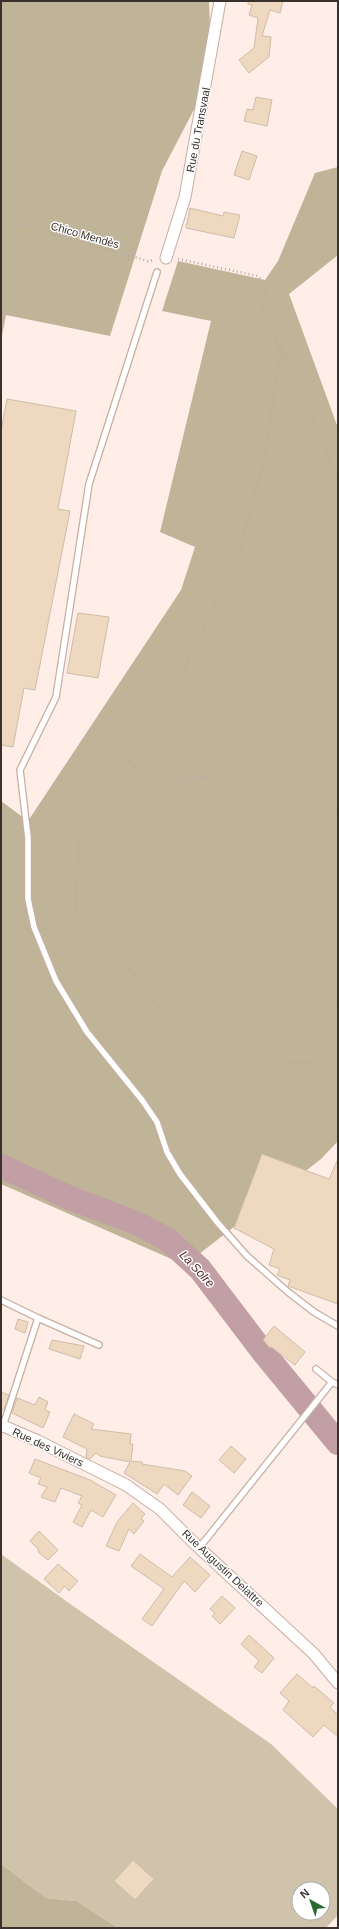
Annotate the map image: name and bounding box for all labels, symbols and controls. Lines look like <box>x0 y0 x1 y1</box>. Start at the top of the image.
street label: Rue du Transvaal <box>184 87 212 173</box>
street label: Chico Mendès <box>50 220 121 251</box>
water label: La Solre <box>177 1248 218 1290</box>
street label: Rue des Viviers <box>11 1425 86 1469</box>
street label: Rue Augustin Delattre <box>180 1527 266 1609</box>
north arrow <box>291 1881 331 1921</box>
text: N <box>298 1886 312 1900</box>

